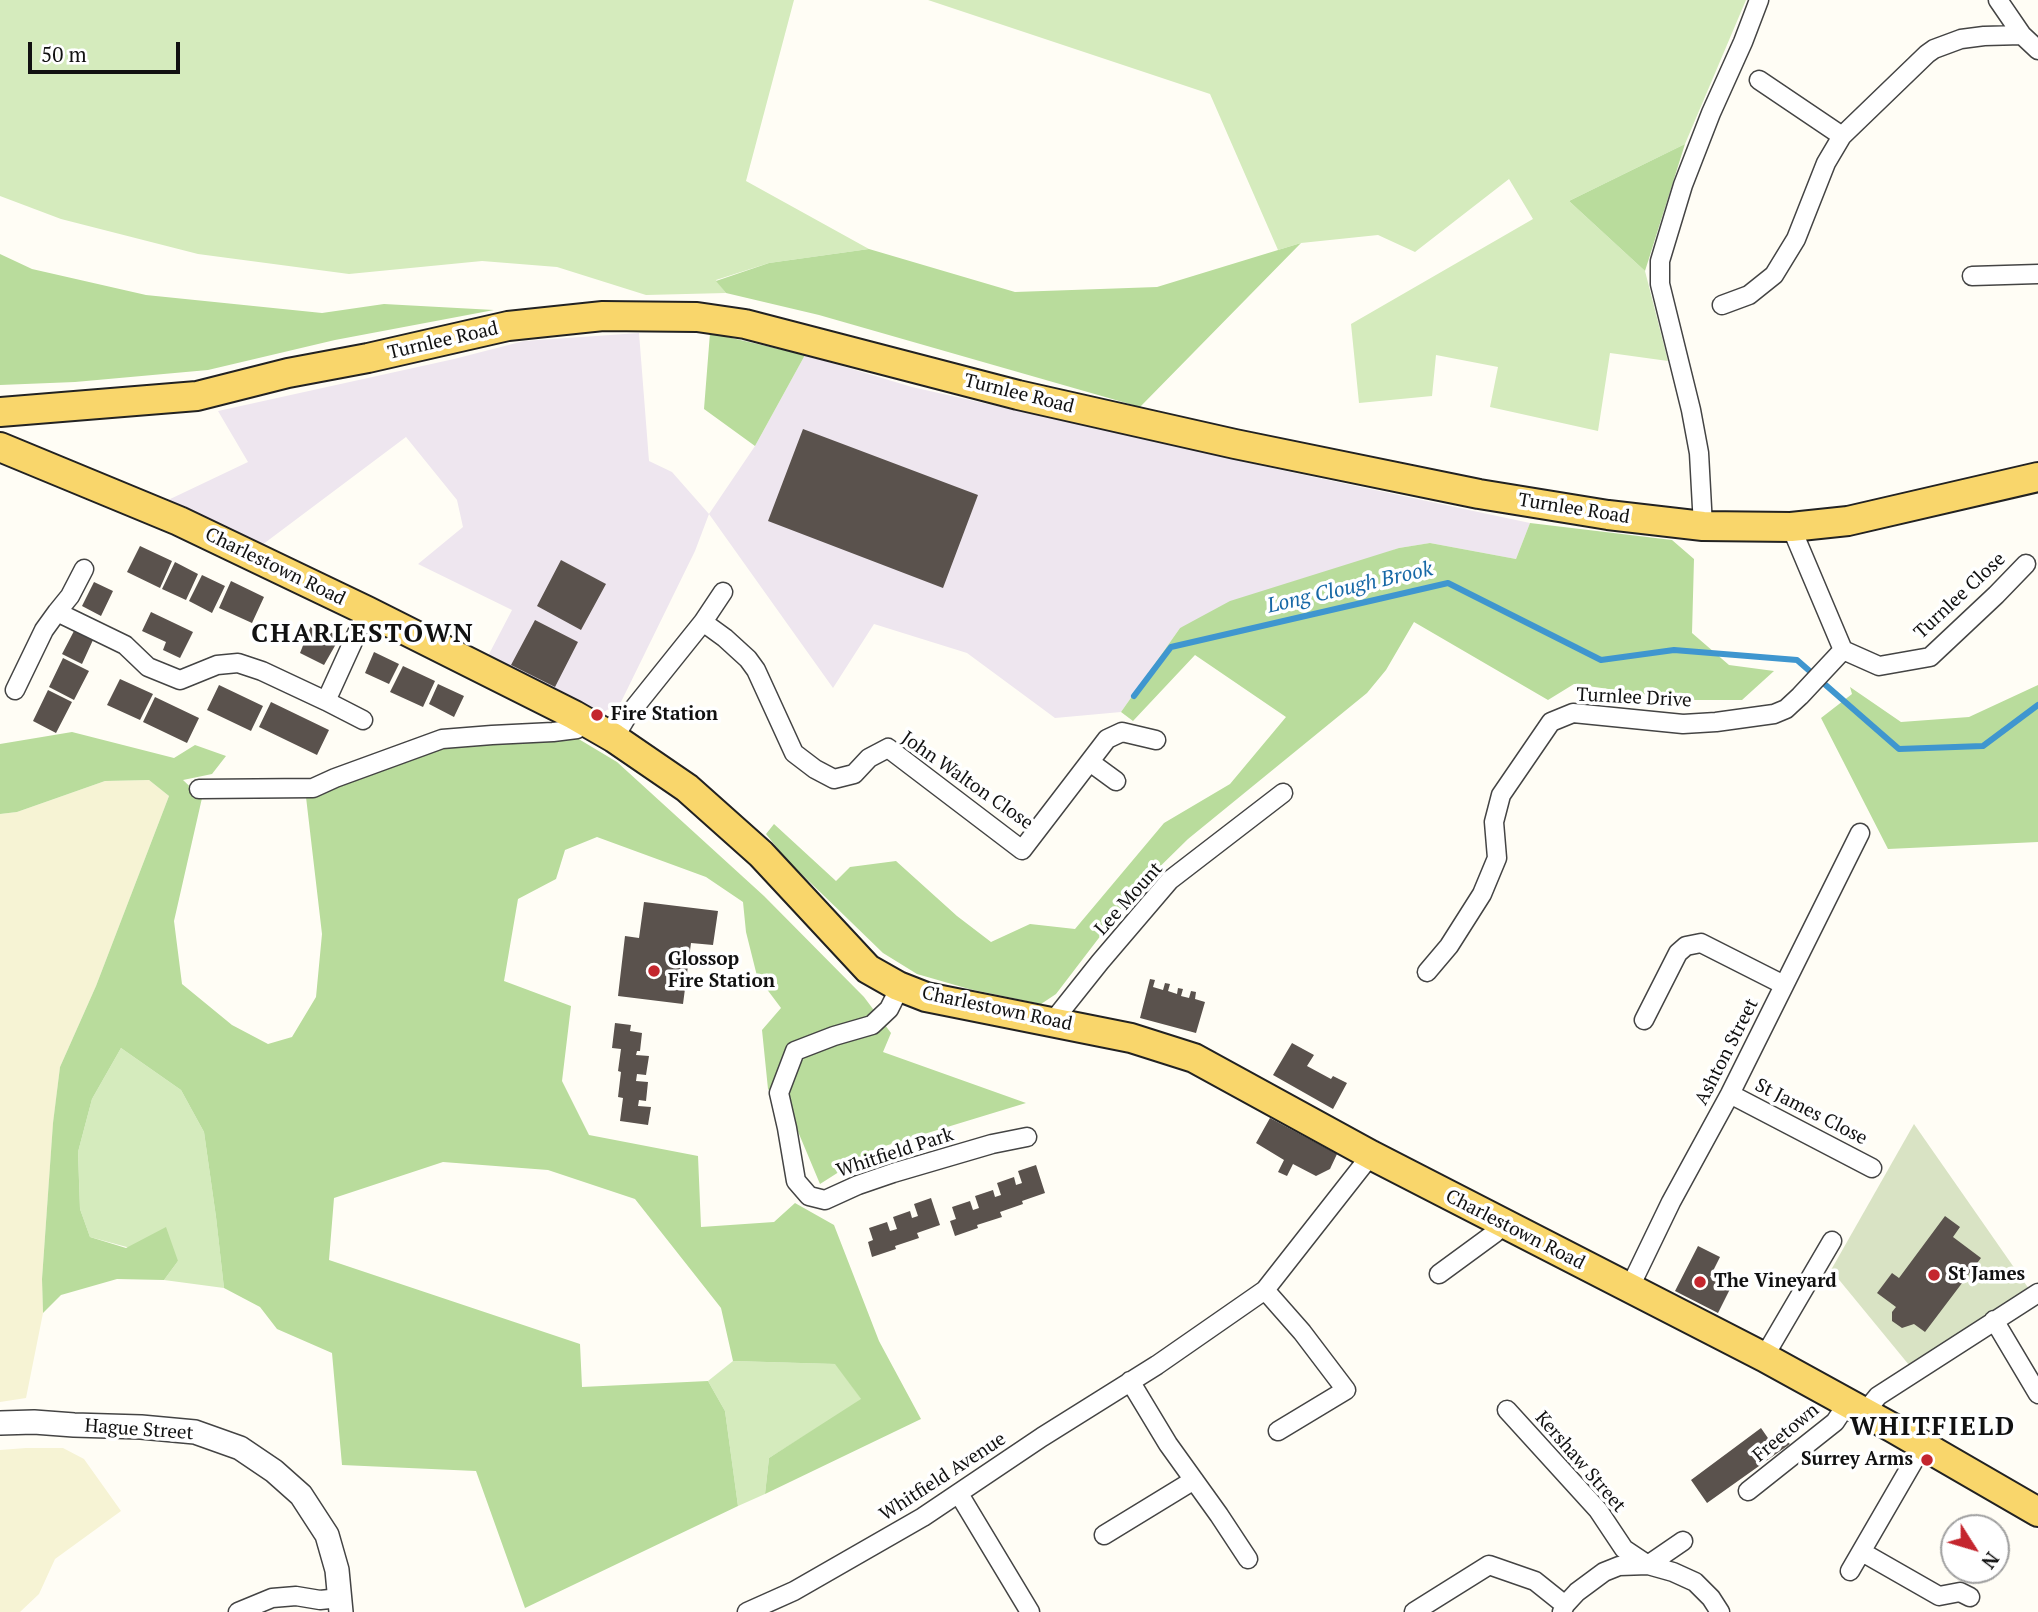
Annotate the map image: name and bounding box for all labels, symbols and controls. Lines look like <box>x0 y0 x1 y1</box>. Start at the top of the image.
scale bar <box>32 28 184 72</box>
text: 50 m <box>41 40 87 68</box>
street label: Turnlee Road <box>386 317 500 365</box>
street label: Turnlee Road <box>962 369 1076 419</box>
street label: Turnlee Road <box>1517 489 1631 529</box>
street label: Charlestown Road <box>201 523 349 611</box>
street label: Turnlee Close <box>1910 548 2010 644</box>
water label: Long Clough Brook <box>1265 557 1435 619</box>
district label: CHARLESTOWN <box>253 619 473 651</box>
street label: Turnlee Drive <box>1576 684 1692 712</box>
place label: Fire Station <box>611 704 718 726</box>
marker: Fire Station <box>589 707 605 723</box>
street label: John Walton Close <box>897 727 1037 835</box>
street label: Lee Mount <box>1090 858 1168 940</box>
place label: Glossop Fire Station <box>668 949 775 993</box>
marker: Glossop Fire Station <box>646 963 662 979</box>
street label: Charlestown Road <box>920 982 1074 1036</box>
street label: Ashton Street <box>1690 995 1764 1109</box>
street label: St James Close <box>1751 1074 1871 1150</box>
street label: Whitfield Park <box>834 1123 956 1183</box>
street label: Charlestown Road <box>1442 1185 1588 1275</box>
place label: St James <box>1948 1264 2025 1286</box>
marker: St James <box>1926 1267 1942 1283</box>
place label: The Vineyard <box>1714 1271 1837 1293</box>
marker: The Vineyard <box>1692 1274 1708 1290</box>
street label: Freetown <box>1748 1399 1824 1467</box>
street label: Kershaw Street <box>1530 1407 1630 1517</box>
district label: WHITFIELD <box>1851 1412 2015 1444</box>
street label: Hague Street <box>84 1415 194 1445</box>
street label: Whitfield Avenue <box>876 1428 1010 1526</box>
place label: Surrey Arms <box>1801 1449 1913 1471</box>
marker: Surrey Arms <box>1919 1452 1935 1468</box>
north arrow <box>1940 1514 2010 1584</box>
text: N <box>1976 1547 2005 1574</box>

